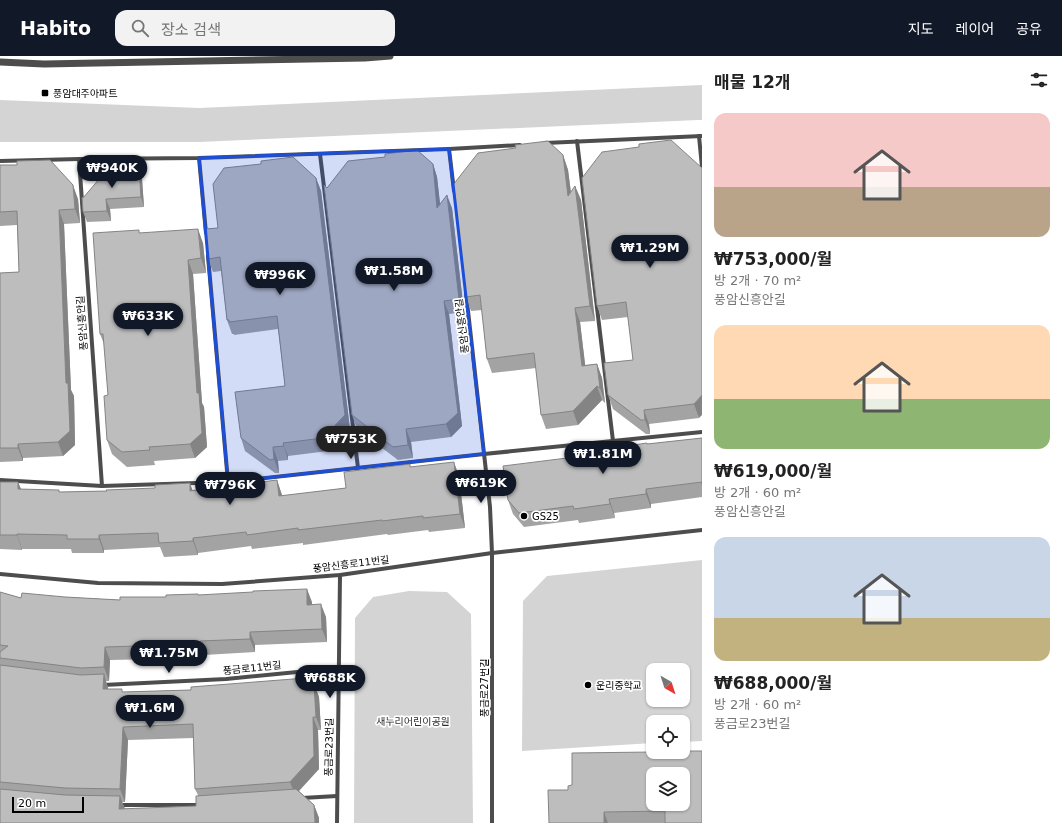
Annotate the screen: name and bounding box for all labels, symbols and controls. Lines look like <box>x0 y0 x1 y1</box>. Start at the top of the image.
search box <box>115 10 395 46</box>
text: Habito <box>20 17 91 39</box>
icon: search <box>129 17 151 39</box>
text: 장소 검색 <box>161 21 221 39</box>
text: 지도 <box>908 21 934 37</box>
text: 레이어 <box>956 21 994 37</box>
text: 공유 <box>1016 21 1042 37</box>
icon: filters <box>1028 69 1050 91</box>
text: 매물 12개 <box>714 72 791 92</box>
marker: 풍암대주아파트 <box>40 88 50 98</box>
place label: 풍암대주아파트 <box>53 88 117 99</box>
icon: home <box>846 139 918 211</box>
pin: ₩940K <box>84 155 140 189</box>
text: ₩940K <box>86 160 138 175</box>
pin: ₩1.29M <box>617 235 683 269</box>
text: ₩1.29M <box>620 240 680 255</box>
text: ₩753,000/월 <box>714 249 832 269</box>
pin: ₩1.58M <box>361 258 427 292</box>
pin: ₩996K <box>252 262 308 296</box>
text: ₩1.58M <box>364 263 424 278</box>
text: ₩996K <box>254 267 306 282</box>
text: 방 2개 · 70 m² <box>714 273 801 288</box>
text: 풍암신흥안길 <box>714 292 786 307</box>
street label: 풍암신흥안길 <box>75 295 89 351</box>
street label: 풍암신흥안길 <box>453 298 471 354</box>
pin: ₩633K <box>120 303 176 337</box>
text: ₩633K <box>122 308 174 323</box>
icon: home <box>846 351 918 423</box>
pin: ₩753K <box>323 426 379 460</box>
text: ₩753K <box>325 431 377 446</box>
pin: ₩1.81M <box>570 441 636 475</box>
text: ₩1.81M <box>573 446 633 461</box>
text: ₩619,000/월 <box>714 461 832 481</box>
pin: ₩619K <box>453 470 509 504</box>
pin: ₩796K <box>202 472 258 506</box>
text: ₩619K <box>455 475 507 490</box>
text: ₩796K <box>204 477 256 492</box>
text: 방 2개 · 60 m² <box>714 485 801 500</box>
text: 풍암신흥안길 <box>714 504 786 519</box>
marker: GS25 <box>519 511 529 521</box>
place label: GS25 <box>532 511 559 522</box>
street label: 풍암신흥로11번길 <box>312 554 390 574</box>
icon: home <box>846 563 918 635</box>
pin: ₩1.75M <box>136 640 202 674</box>
text: ₩1.75M <box>139 645 199 660</box>
street label: 풍금로11번길 <box>222 659 282 677</box>
street label: 풍금로27번길 <box>479 659 490 717</box>
north arrow <box>646 663 690 707</box>
map controls <box>646 663 690 811</box>
pin: ₩688K <box>302 665 358 699</box>
text: ₩688K <box>304 670 356 685</box>
text: ₩688,000/월 <box>714 673 832 693</box>
marker: 운리중학교 <box>583 680 593 690</box>
place label: 운리중학교 <box>596 680 642 691</box>
pin: ₩1.6M <box>122 695 178 729</box>
text: 방 2개 · 60 m² <box>714 697 801 712</box>
text: ₩1.6M <box>125 700 175 715</box>
button: locate <box>646 715 690 759</box>
park label: 새누리어린이공원 <box>376 716 450 727</box>
text: 풍금로23번길 <box>714 716 790 731</box>
street label: 풍금로23번길 <box>323 718 335 776</box>
button: layers <box>646 767 690 811</box>
scale bar <box>12 795 84 814</box>
text: 20 m <box>18 797 46 810</box>

